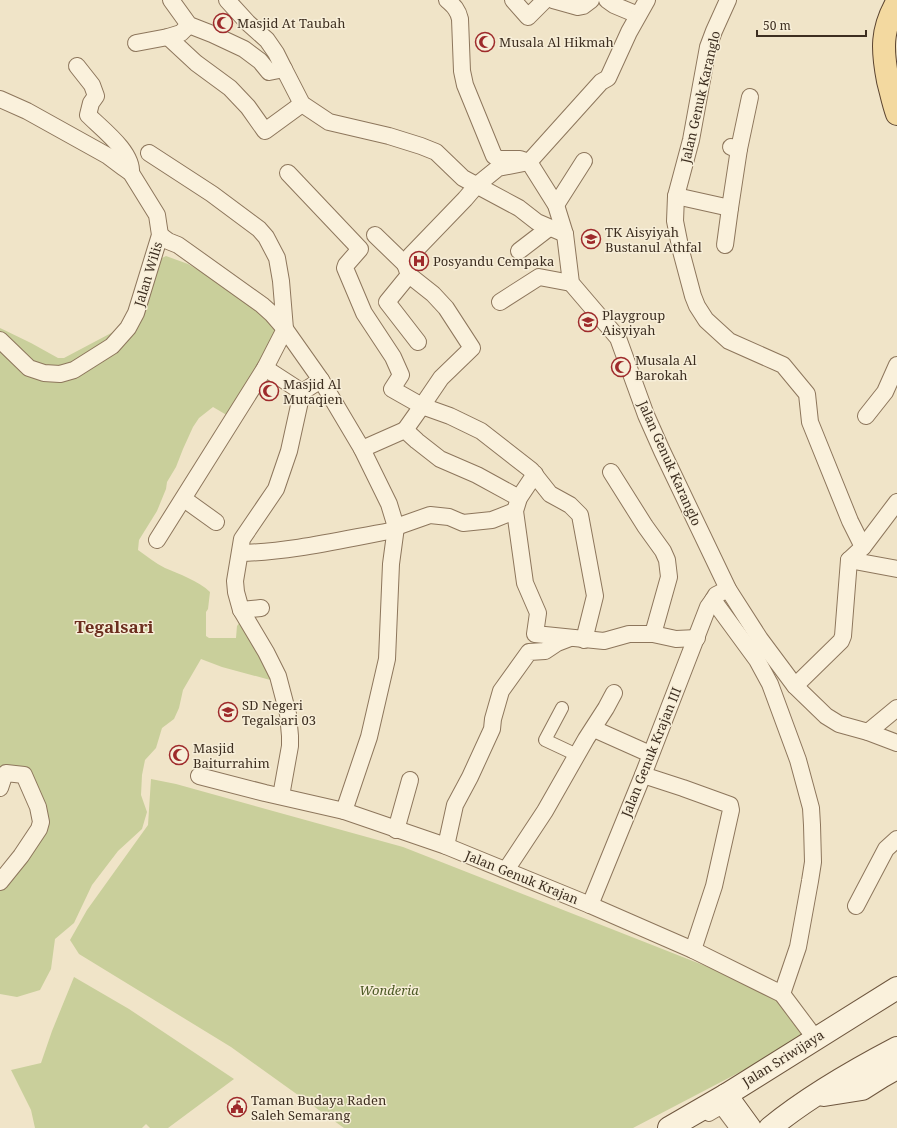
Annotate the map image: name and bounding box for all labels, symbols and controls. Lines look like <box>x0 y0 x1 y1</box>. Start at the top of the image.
mosque icon: Masjid At Taubah <box>212 12 234 34</box>
scale bar <box>757 12 866 38</box>
place label: Masjid At Taubah <box>237 14 346 32</box>
text: 50 m <box>763 17 791 34</box>
street label: Jalan Genuk Karanglo <box>676 29 724 166</box>
mosque icon: Musala Al Hikmah <box>474 31 496 53</box>
place label: Musala Al Hikmah <box>499 33 614 51</box>
place label: TK Aisyiyah Bustanul Athfal <box>605 223 702 256</box>
school or university icon: TK Aisyiyah Bustanul Athfal <box>580 228 602 250</box>
street label: Jalan Wilis <box>129 239 166 310</box>
hospital icon: Posyandu Cempaka <box>408 250 430 272</box>
place label: Posyandu Cempaka <box>433 252 554 270</box>
place label: Playgroup Aisyiyah <box>602 306 665 339</box>
school or university icon: Playgroup Aisyiyah <box>577 311 599 333</box>
place label: Musala Al Barokah <box>635 351 697 384</box>
mosque icon: Musala Al Barokah <box>610 356 632 378</box>
place label: Masjid Al Mutaqien <box>283 375 343 408</box>
mosque icon: Masjid Al Mutaqien <box>258 380 280 402</box>
street label: Jalan Genuk Karanglo <box>634 397 706 529</box>
district label: Tegalsari <box>74 615 154 638</box>
street label: Jalan Genuk Krajan III <box>616 684 685 821</box>
place label: SD Negeri Tegalsari 03 <box>242 696 316 729</box>
school or university icon: SD Negeri Tegalsari 03 <box>217 701 239 723</box>
place label: Masjid Baiturrahim <box>193 739 270 772</box>
mosque icon: Masjid Baiturrahim <box>168 744 190 766</box>
street label: Jalan Genuk Krajan <box>462 846 582 908</box>
park label: Wonderia <box>359 981 419 999</box>
street label: Jalan Sriwijaya <box>738 1026 827 1091</box>
place label: Taman Budaya Raden Saleh Semarang <box>251 1091 387 1124</box>
public building icon: Taman Budaya Raden Saleh Semarang <box>226 1096 248 1118</box>

